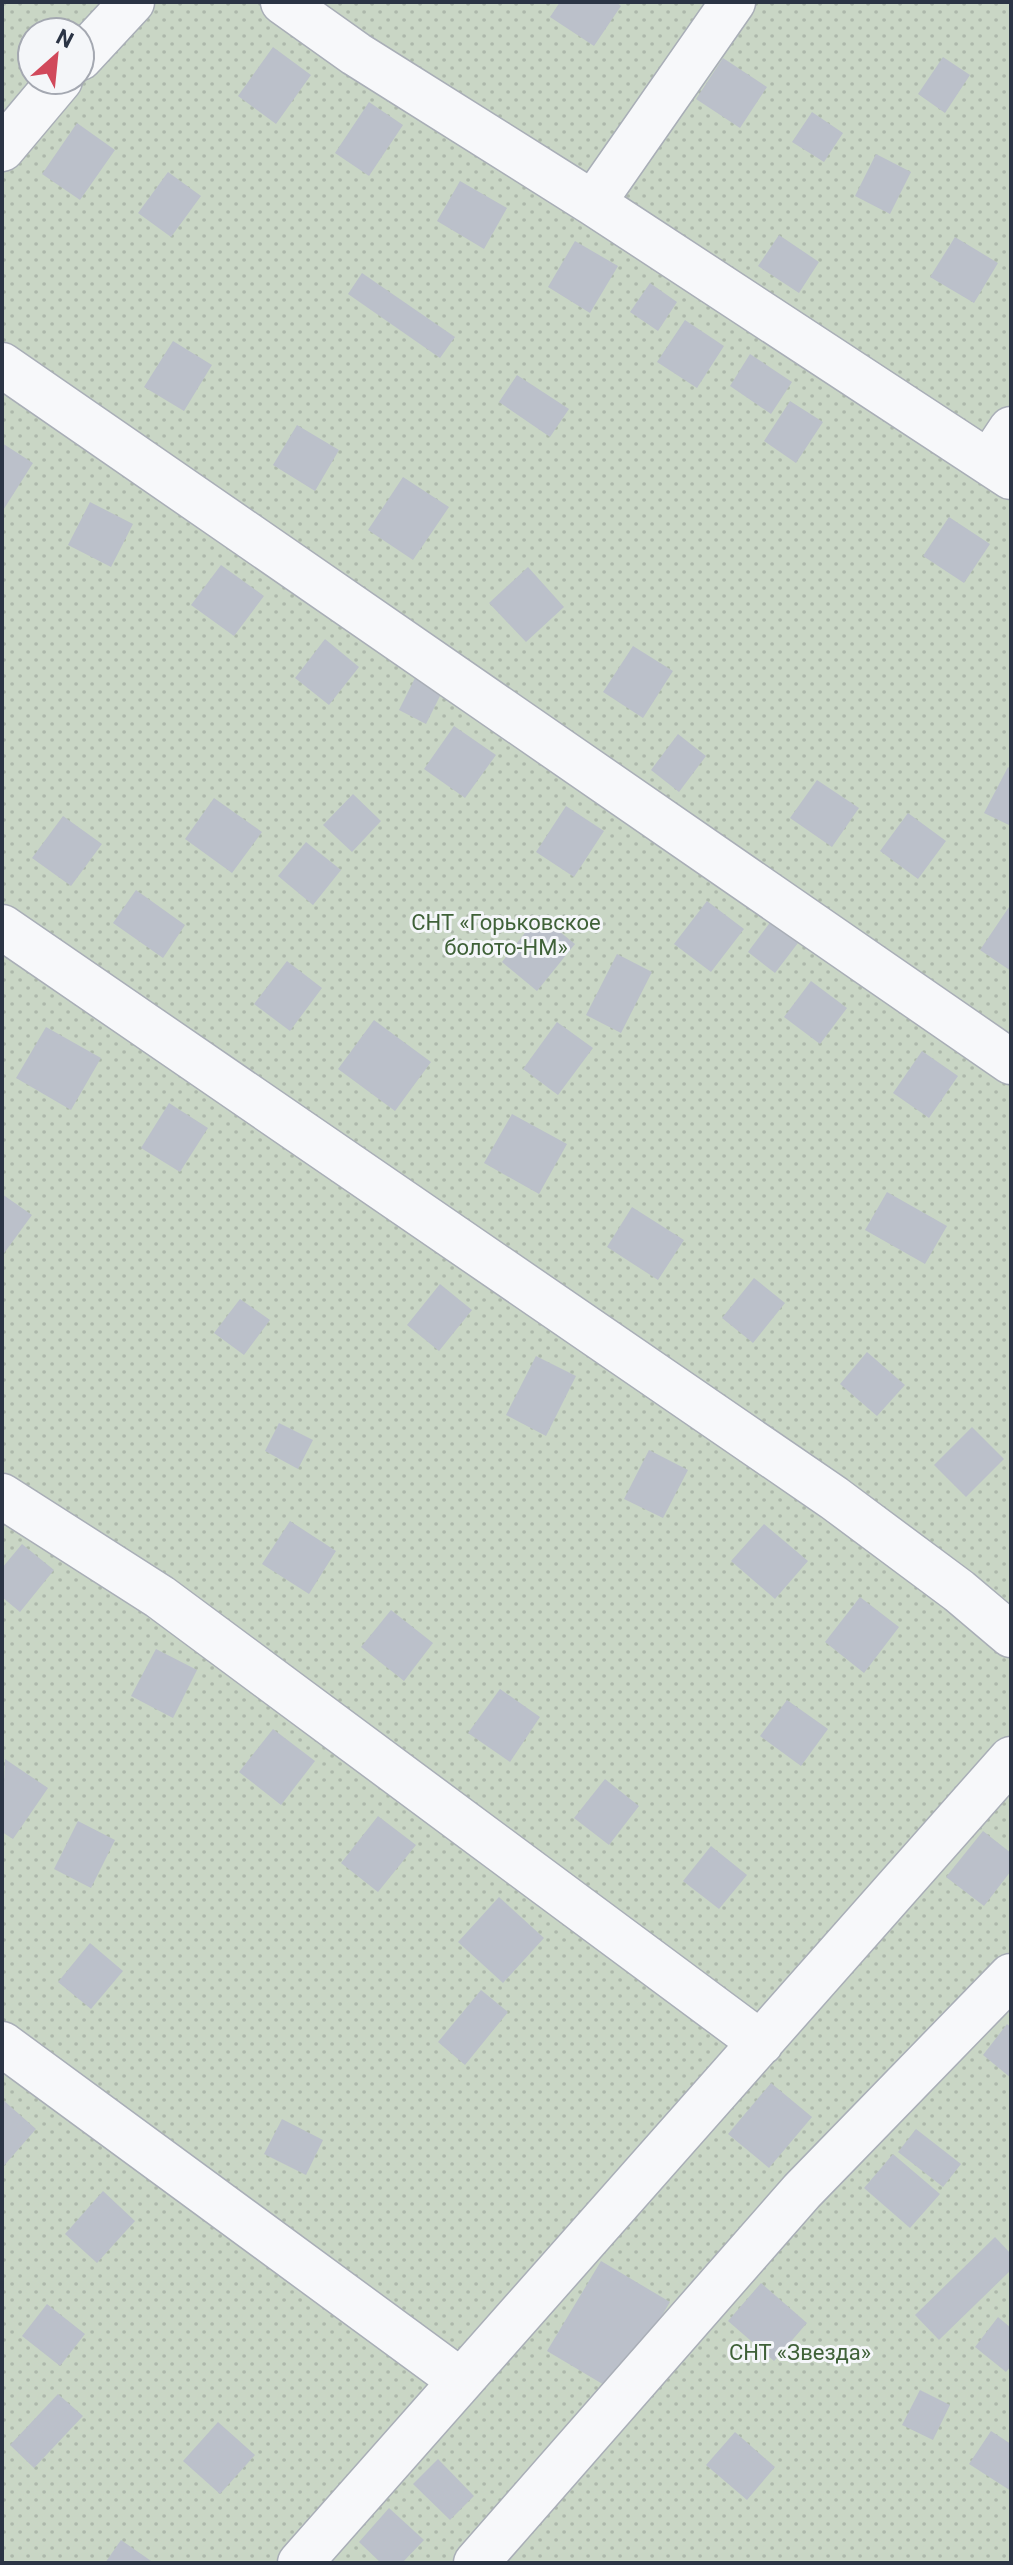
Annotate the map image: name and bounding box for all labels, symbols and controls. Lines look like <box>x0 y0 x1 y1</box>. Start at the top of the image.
north arrow <box>16 16 96 96</box>
text: N <box>52 24 77 53</box>
park label: СНТ «Горьковское болото-НМ» <box>411 910 601 960</box>
park label: СНТ «Звезда» <box>729 2340 871 2365</box>

